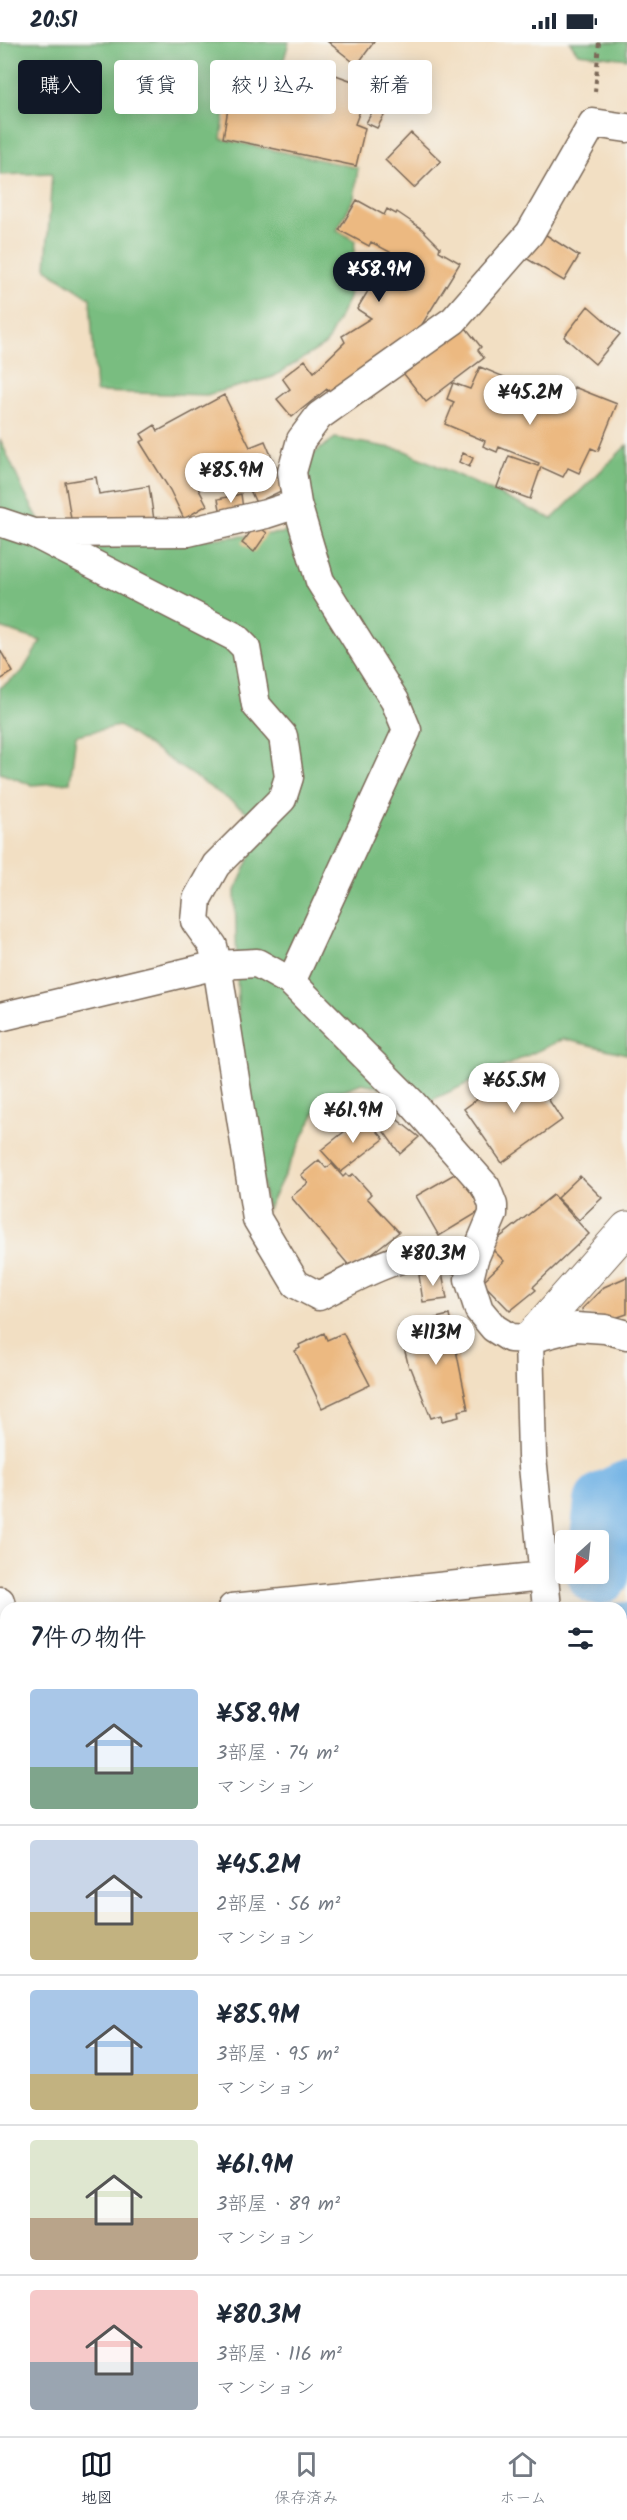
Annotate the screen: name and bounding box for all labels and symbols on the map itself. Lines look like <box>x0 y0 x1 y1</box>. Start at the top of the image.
pin: ¥58.9M <box>330 252 428 303</box>
pin: ¥45.2M <box>481 375 579 426</box>
pin: ¥85.9M <box>182 453 280 504</box>
pin: ¥65.5M <box>465 1063 563 1114</box>
pin: ¥61.9M <box>304 1093 402 1144</box>
pin: ¥80.3M <box>384 1236 482 1287</box>
pin: ¥113M <box>394 1315 478 1366</box>
north arrow <box>555 1530 609 1584</box>

